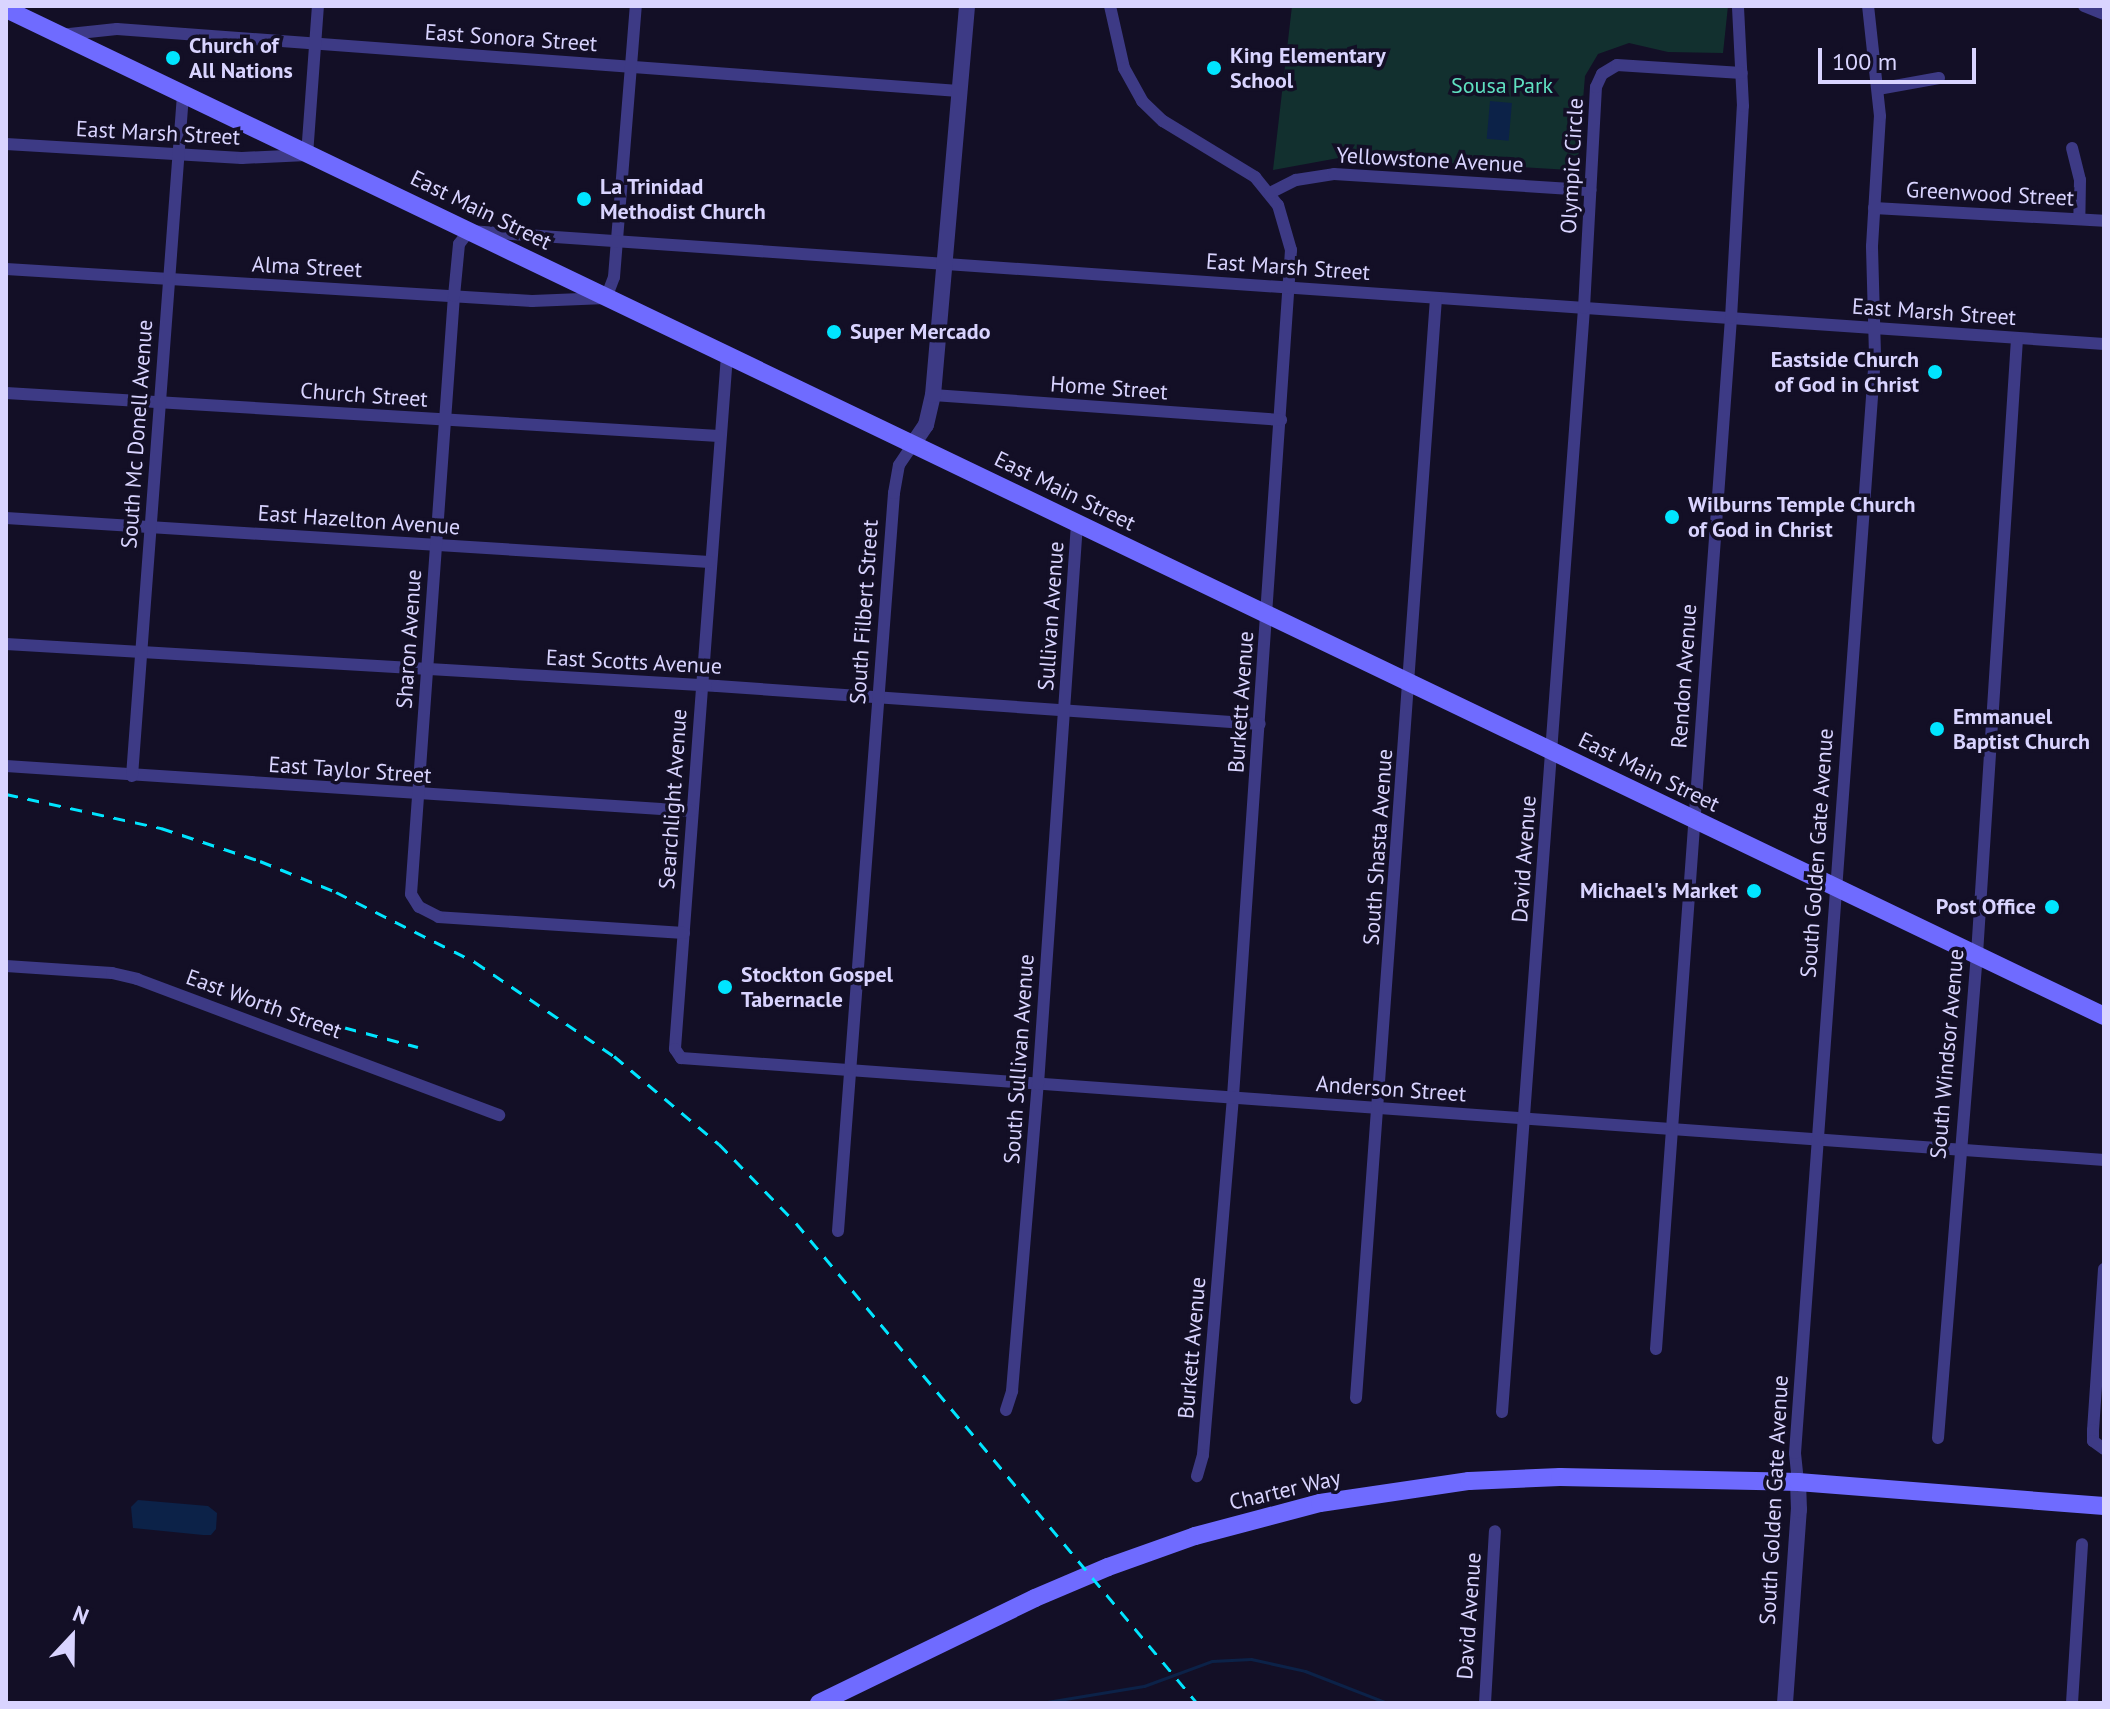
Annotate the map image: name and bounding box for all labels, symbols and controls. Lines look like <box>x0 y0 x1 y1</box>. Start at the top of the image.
street label: East Sonora Street <box>424 19 598 57</box>
place label: Church of All Nations <box>189 32 293 84</box>
scale bar <box>1822 32 1980 82</box>
place label: King Elementary School <box>1230 42 1386 94</box>
text: 100 m <box>1832 46 1897 77</box>
marker: Church of All Nations <box>164 49 182 67</box>
marker: King Elementary School <box>1205 59 1223 77</box>
park label: Sousa Park <box>1451 73 1553 99</box>
street label: Olympic Circle <box>1555 97 1589 235</box>
street label: East Marsh Street <box>75 116 241 150</box>
street label: Yellowstone Avenue <box>1335 142 1525 178</box>
street label: East Main Street <box>406 164 556 256</box>
place label: La Trinidad Methodist Church <box>600 173 766 224</box>
street label: Greenwood Street <box>1905 176 2075 212</box>
marker: La Trinidad Methodist Church <box>575 190 593 208</box>
street label: East Marsh Street <box>1205 248 1371 286</box>
street label: Alma Street <box>251 251 363 283</box>
street label: East Marsh Street <box>1851 293 2017 331</box>
street label: South Mc Donell Avenue <box>116 318 158 550</box>
place label: Super Mercado <box>850 319 990 345</box>
marker: Super Mercado <box>825 323 843 341</box>
place label: Eastside Church of God in Christ <box>1770 346 1919 398</box>
marker: Eastside Church of God in Christ <box>1926 363 1944 381</box>
street label: Home Street <box>1049 371 1169 405</box>
street label: Church Street <box>299 377 429 413</box>
street label: East Main Street <box>990 445 1140 537</box>
place label: Wilburns Temple Church of God in Christ <box>1688 491 1917 542</box>
street label: East Hazelton Avenue <box>256 500 462 540</box>
marker: Wilburns Temple Church of God in Christ <box>1663 508 1681 526</box>
street label: South Filbert Street <box>844 519 884 705</box>
street label: Sullivan Avenue <box>1033 540 1069 692</box>
street label: Sharon Avenue <box>391 568 427 710</box>
street label: Rendon Avenue <box>1666 603 1702 749</box>
street label: Burkett Avenue <box>1223 630 1259 774</box>
street label: East Scotts Avenue <box>545 644 723 680</box>
place label: Emmanuel Baptist Church <box>1953 703 2090 754</box>
street label: Searchlight Avenue <box>654 708 692 890</box>
marker: Emmanuel Baptist Church <box>1928 720 1946 738</box>
street label: East Main Street <box>1574 726 1724 818</box>
street label: South Golden Gate Avenue <box>1795 727 1839 979</box>
street label: South Shasta Avenue <box>1358 748 1398 946</box>
street label: East Taylor Street <box>267 751 433 789</box>
street label: David Avenue <box>1506 794 1542 924</box>
place label: Michael's Market <box>1580 878 1738 904</box>
marker: Michael's Market <box>1745 882 1763 900</box>
place label: Post Office <box>1936 894 2036 920</box>
marker: Post Office <box>2043 898 2061 916</box>
street label: South Windsor Avenue <box>1925 947 1969 1161</box>
street label: South Sullivan Avenue <box>998 953 1040 1165</box>
place label: Stockton Gospel Tabernacle <box>741 961 893 1012</box>
street label: East Worth Street <box>182 964 346 1044</box>
marker: Stockton Gospel Tabernacle <box>716 978 734 996</box>
street label: Anderson Street <box>1315 1071 1467 1107</box>
street label: Burkett Avenue <box>1173 1276 1211 1420</box>
street label: South Golden Gate Avenue <box>1754 1374 1794 1626</box>
street label: Charter Way <box>1227 1464 1343 1516</box>
street label: David Avenue <box>1451 1551 1487 1681</box>
north arrow <box>32 1597 112 1677</box>
text: N <box>69 1599 93 1630</box>

